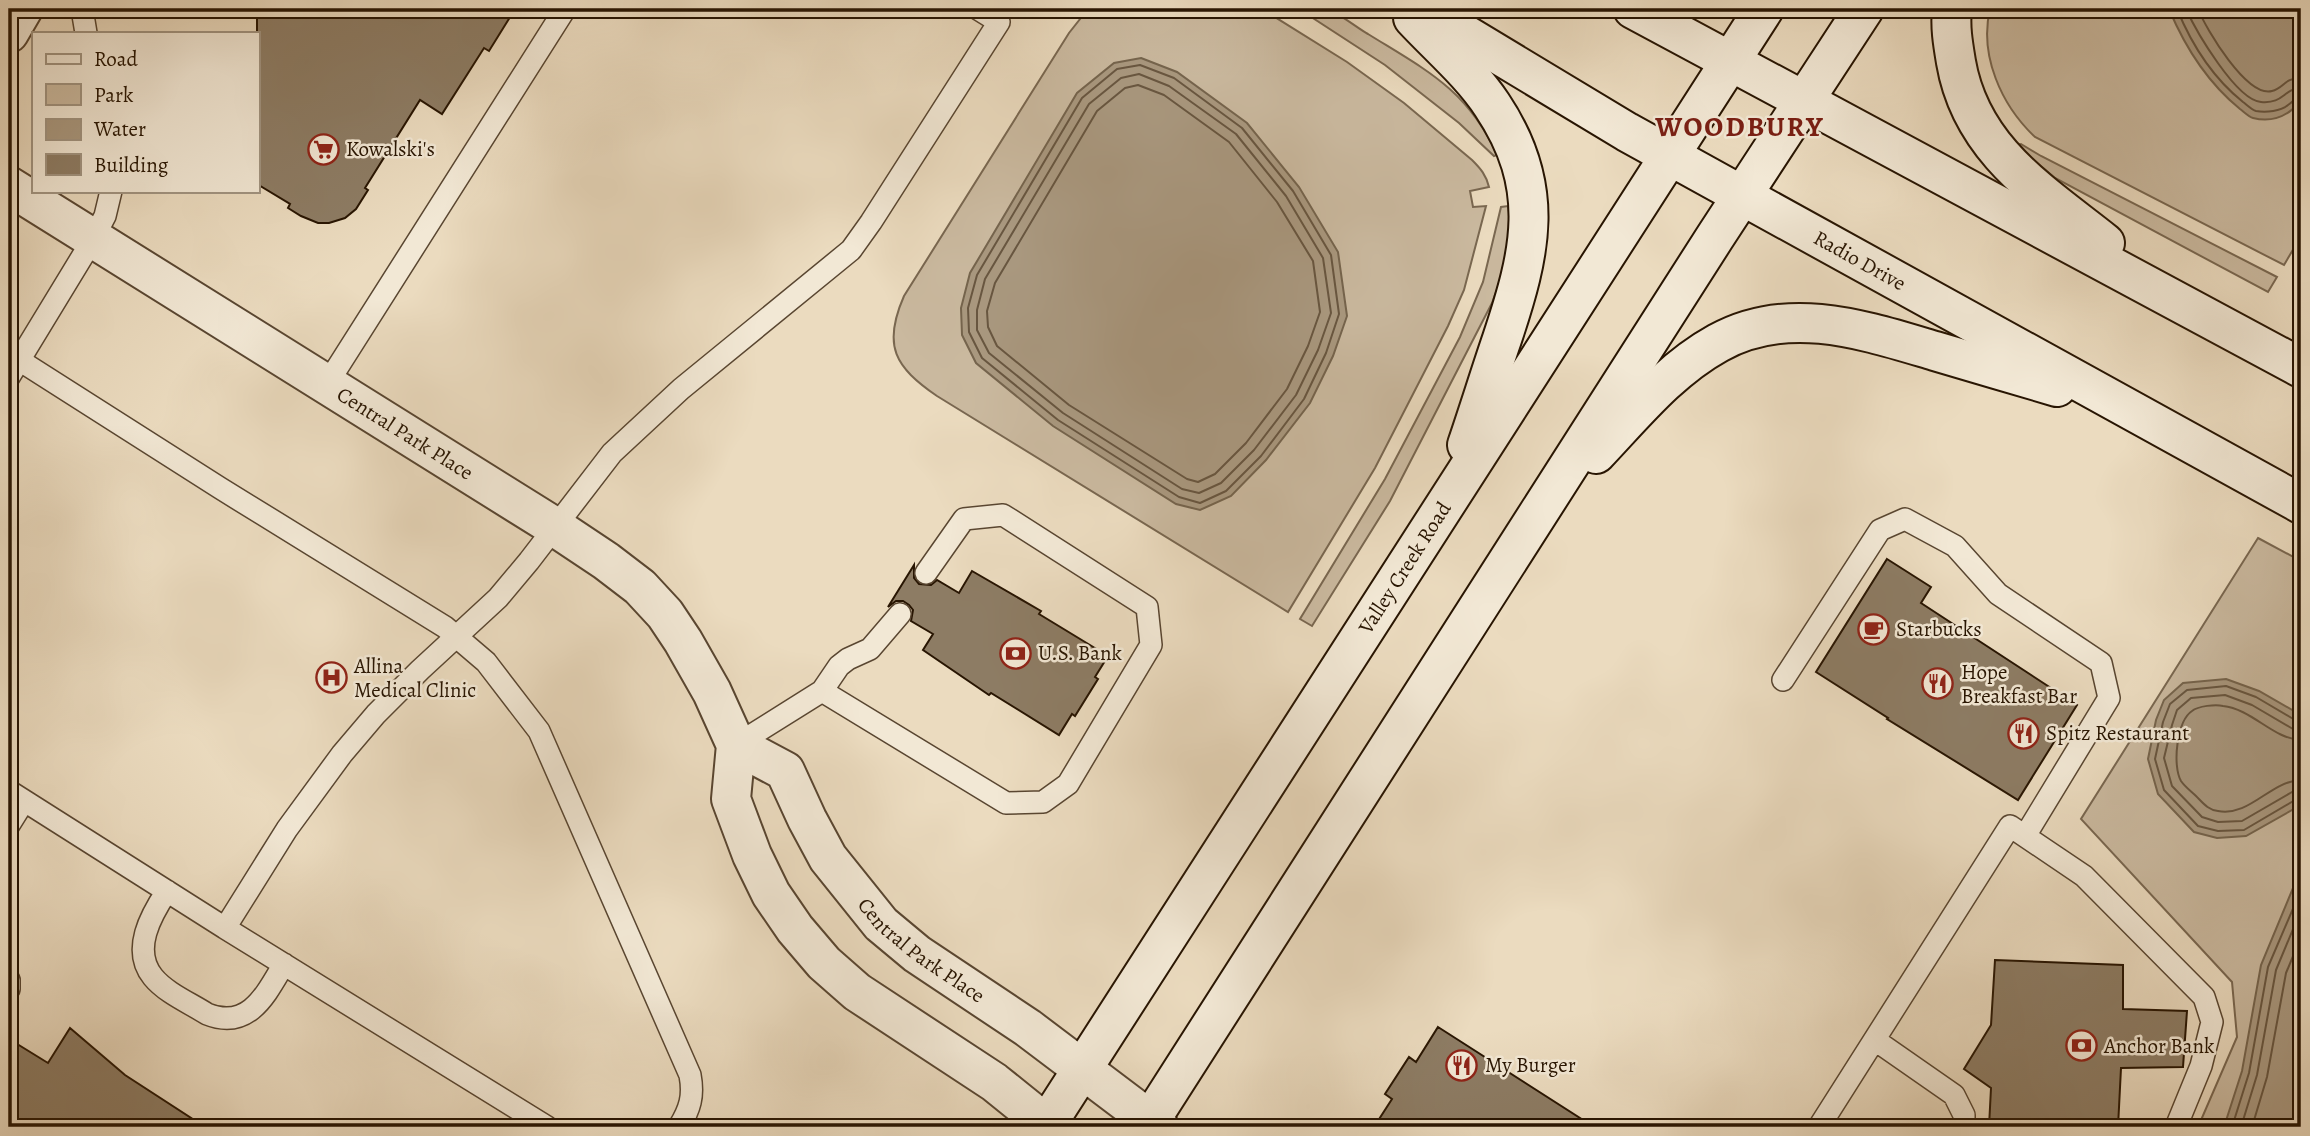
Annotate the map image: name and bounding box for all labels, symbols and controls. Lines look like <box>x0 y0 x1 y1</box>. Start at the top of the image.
legend <box>32 32 259 192</box>
text: Road <box>94 45 138 73</box>
text: Park <box>94 81 134 109</box>
district label: WOODBURY <box>1654 108 1825 146</box>
text: Water <box>93 115 146 143</box>
supermarket icon: Kowalski's <box>306 132 340 166</box>
place label: Kowalski's <box>346 135 435 163</box>
text: Building <box>94 151 169 179</box>
street label: Radio Drive <box>1809 224 1911 297</box>
street label: Central Park Place <box>332 380 479 486</box>
street label: Valley Creek Road <box>1351 496 1458 640</box>
cafe icon: Starbucks <box>1856 612 1890 646</box>
place label: Starbucks <box>1896 615 1982 643</box>
bank icon: U.S. Bank <box>998 636 1032 670</box>
place label: U.S. Bank <box>1038 639 1122 667</box>
place label: Allina Medical Clinic <box>353 652 476 704</box>
place label: Hope Breakfast Bar <box>1961 658 2077 710</box>
hospital icon: Allina Medical Clinic <box>314 661 348 695</box>
restaurant icon: Hope Breakfast Bar <box>1921 667 1955 701</box>
restaurant icon: Spitz Restaurant <box>2006 716 2040 750</box>
place label: Spitz Restaurant <box>2046 719 2189 747</box>
street label: Central Park Place <box>851 892 990 1009</box>
bank icon: Anchor Bank <box>2064 1029 2098 1063</box>
place label: Anchor Bank <box>2103 1032 2215 1060</box>
restaurant icon: My Burger <box>1445 1048 1479 1082</box>
place label: My Burger <box>1485 1051 1576 1079</box>

